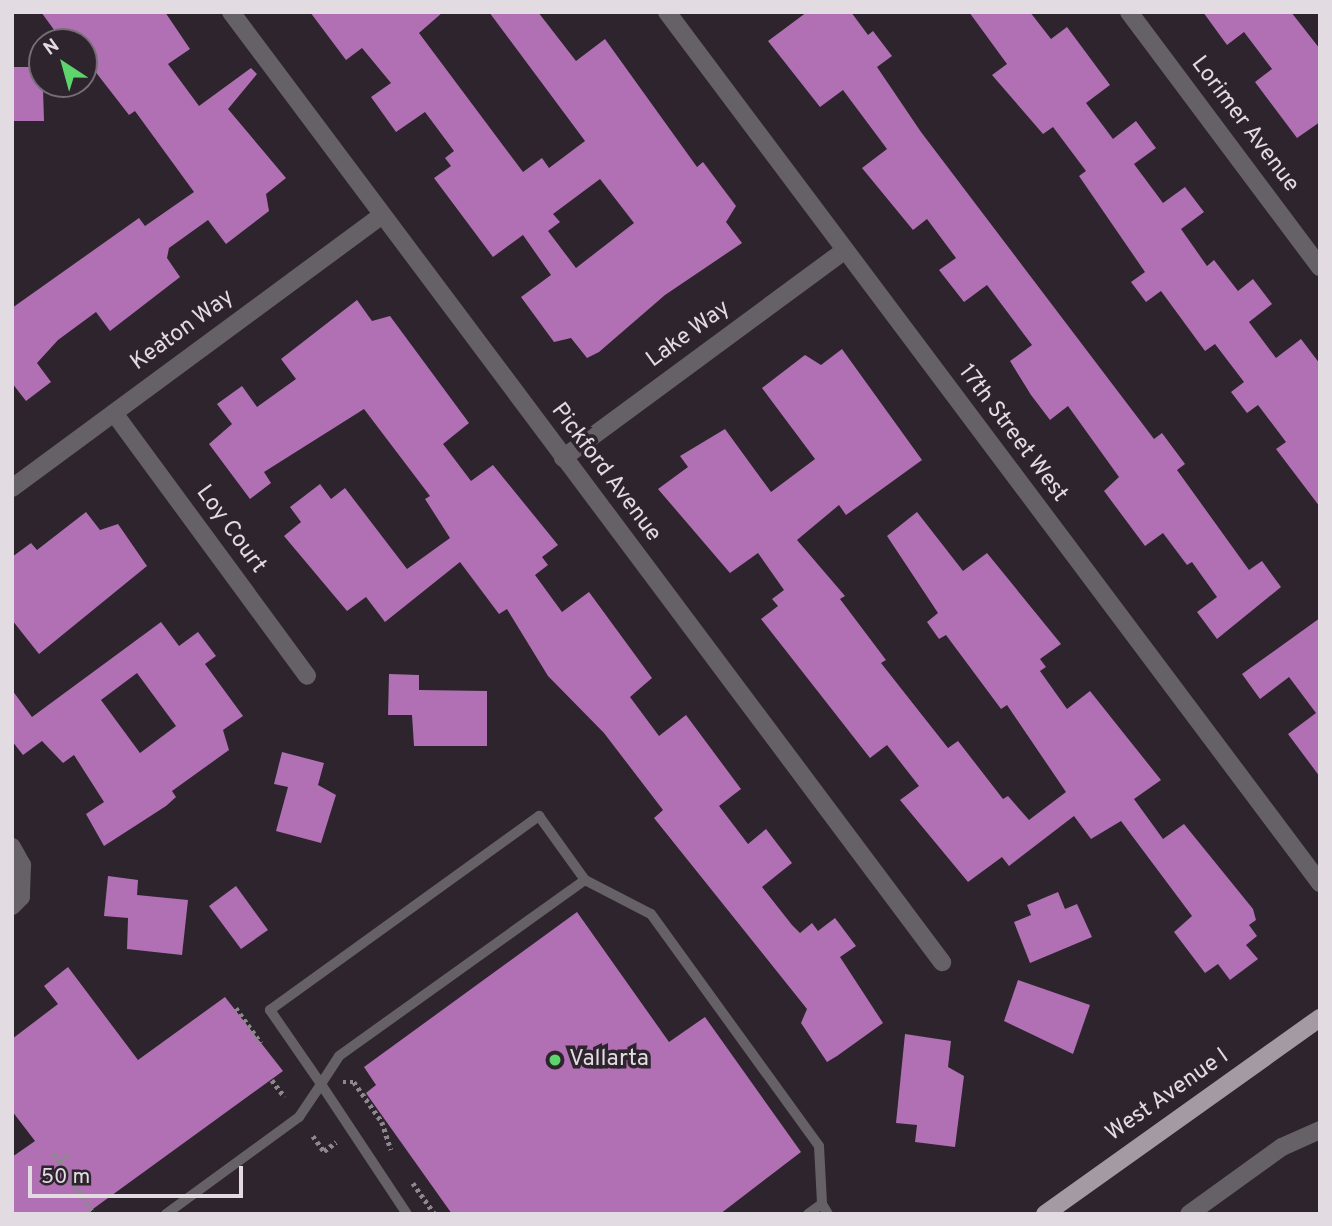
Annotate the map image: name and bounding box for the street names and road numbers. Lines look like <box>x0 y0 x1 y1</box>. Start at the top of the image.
street label: Lorimer Avenue <box>1184 51 1304 199</box>
street label: Keaton Way <box>126 284 240 378</box>
street label: Lake Way <box>642 295 736 375</box>
street label: 17th Street West <box>951 360 1073 508</box>
street label: Pickford Avenue <box>544 398 666 548</box>
street label: Loy Court <box>189 481 271 579</box>
street label: West Avenue I <box>1101 1043 1235 1149</box>

